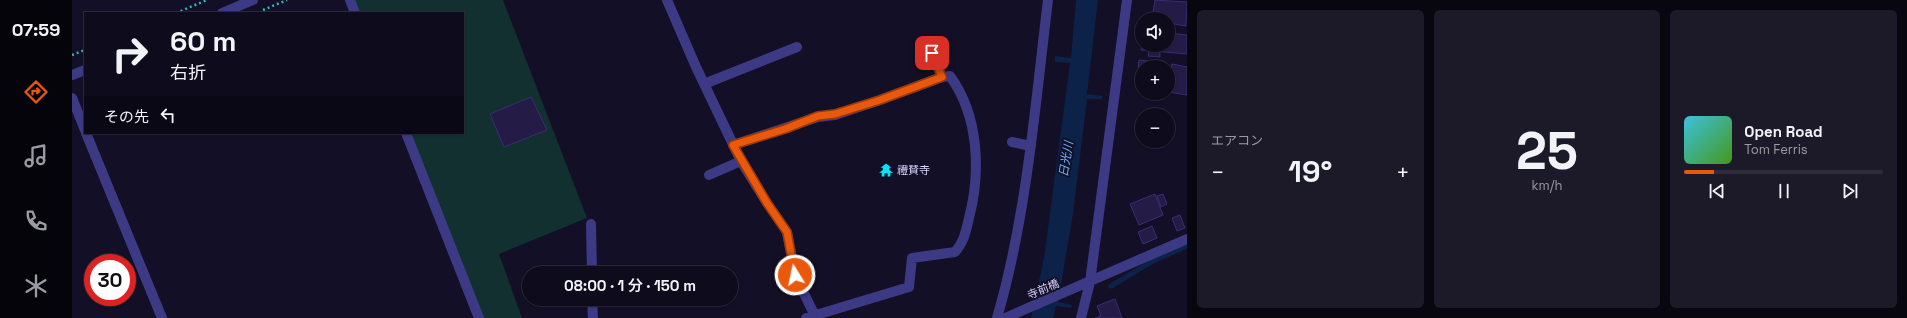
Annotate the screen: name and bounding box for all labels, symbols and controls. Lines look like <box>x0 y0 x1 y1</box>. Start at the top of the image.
map controls <box>1135 12 1175 148</box>
button: sound <box>1135 12 1175 52</box>
text: 07:59 <box>12 18 60 41</box>
text: 60 m <box>170 23 236 59</box>
icon: right <box>104 28 156 80</box>
pin <box>915 36 949 70</box>
icon: arrive <box>921 42 943 64</box>
button: + <box>1135 60 1175 100</box>
text: 右折 <box>170 61 206 84</box>
icon: directions <box>22 78 50 106</box>
icon: left <box>157 104 179 126</box>
text: その先 <box>104 107 149 126</box>
button: − <box>1135 108 1175 148</box>
text: 25 <box>1516 118 1578 184</box>
text: Open Road <box>1744 122 1823 141</box>
text: エアコン <box>1211 132 1263 149</box>
water label: 日光川 <box>1055 138 1077 178</box>
text: Tom Ferris <box>1744 141 1808 158</box>
icon: music <box>22 142 50 170</box>
text: 19° <box>1288 152 1332 191</box>
text: − <box>1211 158 1225 186</box>
text: + <box>1396 158 1410 186</box>
temple icon: 禮賛寺 <box>878 162 894 178</box>
place label: 禮賛寺 <box>897 163 930 177</box>
text: km/h <box>1532 177 1562 194</box>
icon: previous <box>1706 180 1728 202</box>
icon: pause <box>1773 180 1795 202</box>
icon: next <box>1839 180 1861 202</box>
icon: phone <box>22 207 50 235</box>
speed limit sign: 30 <box>84 254 136 306</box>
position arrow <box>774 254 816 296</box>
icon: climate <box>22 272 50 300</box>
text: 08:00 · 1 分 · 150 m <box>564 276 696 295</box>
street label: 寺前橋 <box>1025 276 1061 302</box>

